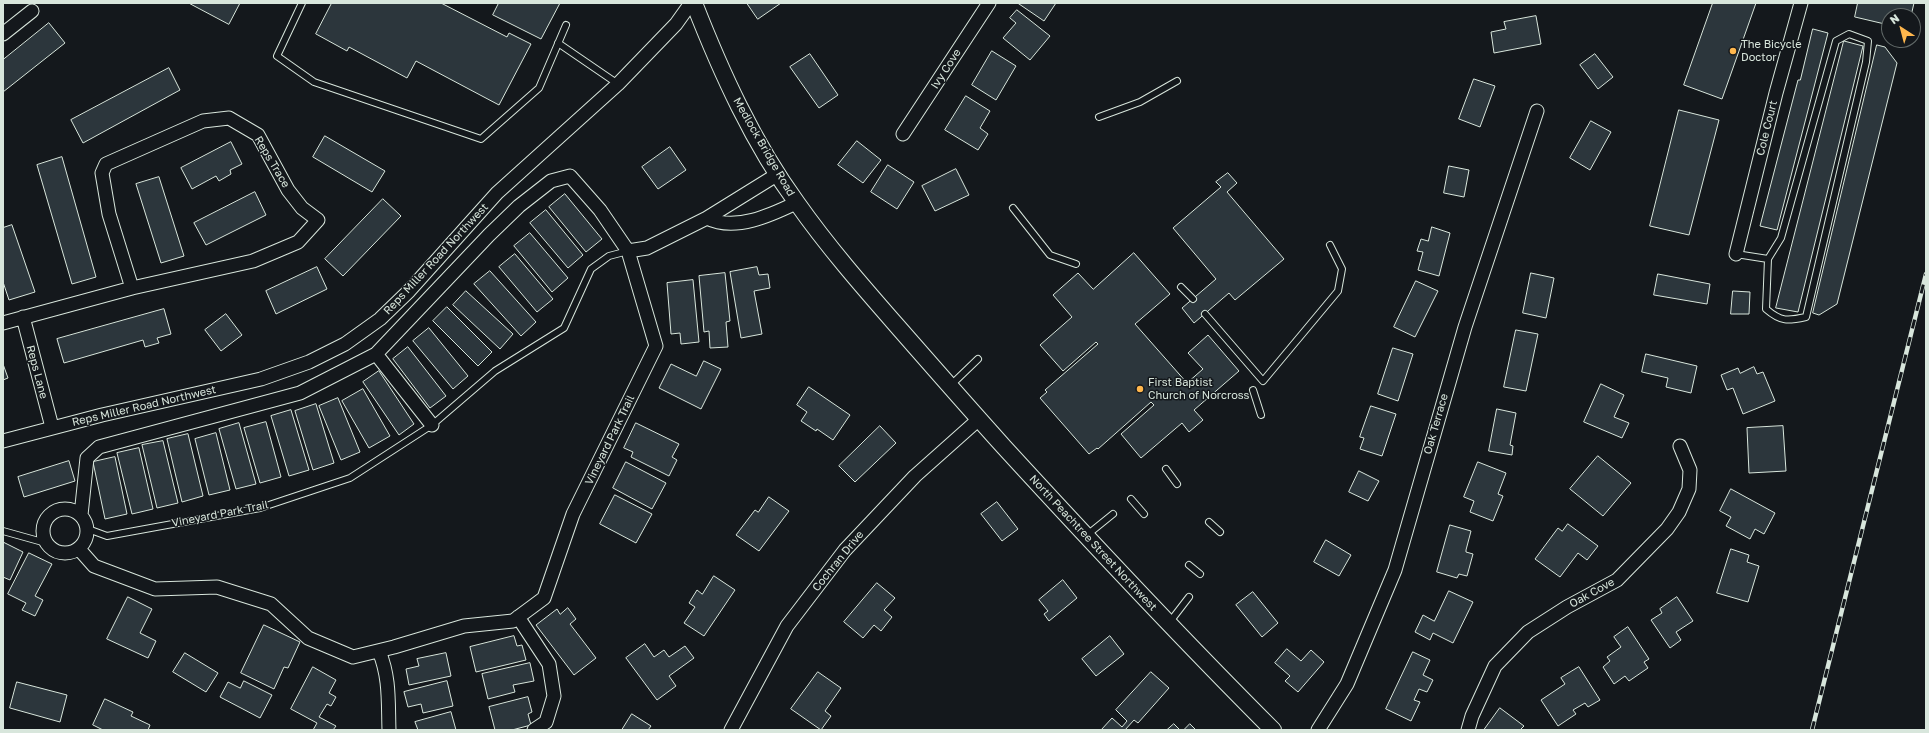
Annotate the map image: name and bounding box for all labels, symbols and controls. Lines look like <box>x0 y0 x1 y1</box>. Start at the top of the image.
north arrow <box>1881 8 1921 48</box>
text: N <box>1887 11 1901 26</box>
place label: The Bicycle Doctor <box>1741 38 1802 64</box>
marker: The Bicycle Doctor <box>1728 46 1738 56</box>
street label: Ivy Cove <box>928 47 964 91</box>
street label: Medlock Bridge Road <box>730 95 798 199</box>
street label: Cole Court <box>1754 99 1780 157</box>
street label: Reps Trace <box>251 134 293 190</box>
street label: Reps Miller Road Northwest <box>381 201 491 317</box>
street label: Reps Lane <box>24 344 50 400</box>
place label: First Baptist Church of Norcross <box>1148 376 1249 402</box>
street label: Reps Miller Road Northwest <box>71 383 217 429</box>
marker: First Baptist Church of Norcross <box>1135 384 1145 394</box>
street label: Oak Terrace <box>1421 392 1451 456</box>
street label: Vineyard Park Trail <box>583 393 637 487</box>
street label: North Peachtree Street Northwest <box>1026 472 1160 614</box>
street label: Vineyard Park Trail <box>171 498 269 530</box>
street label: Cochran Drive <box>810 528 866 594</box>
street label: Oak Cove <box>1567 575 1617 611</box>

